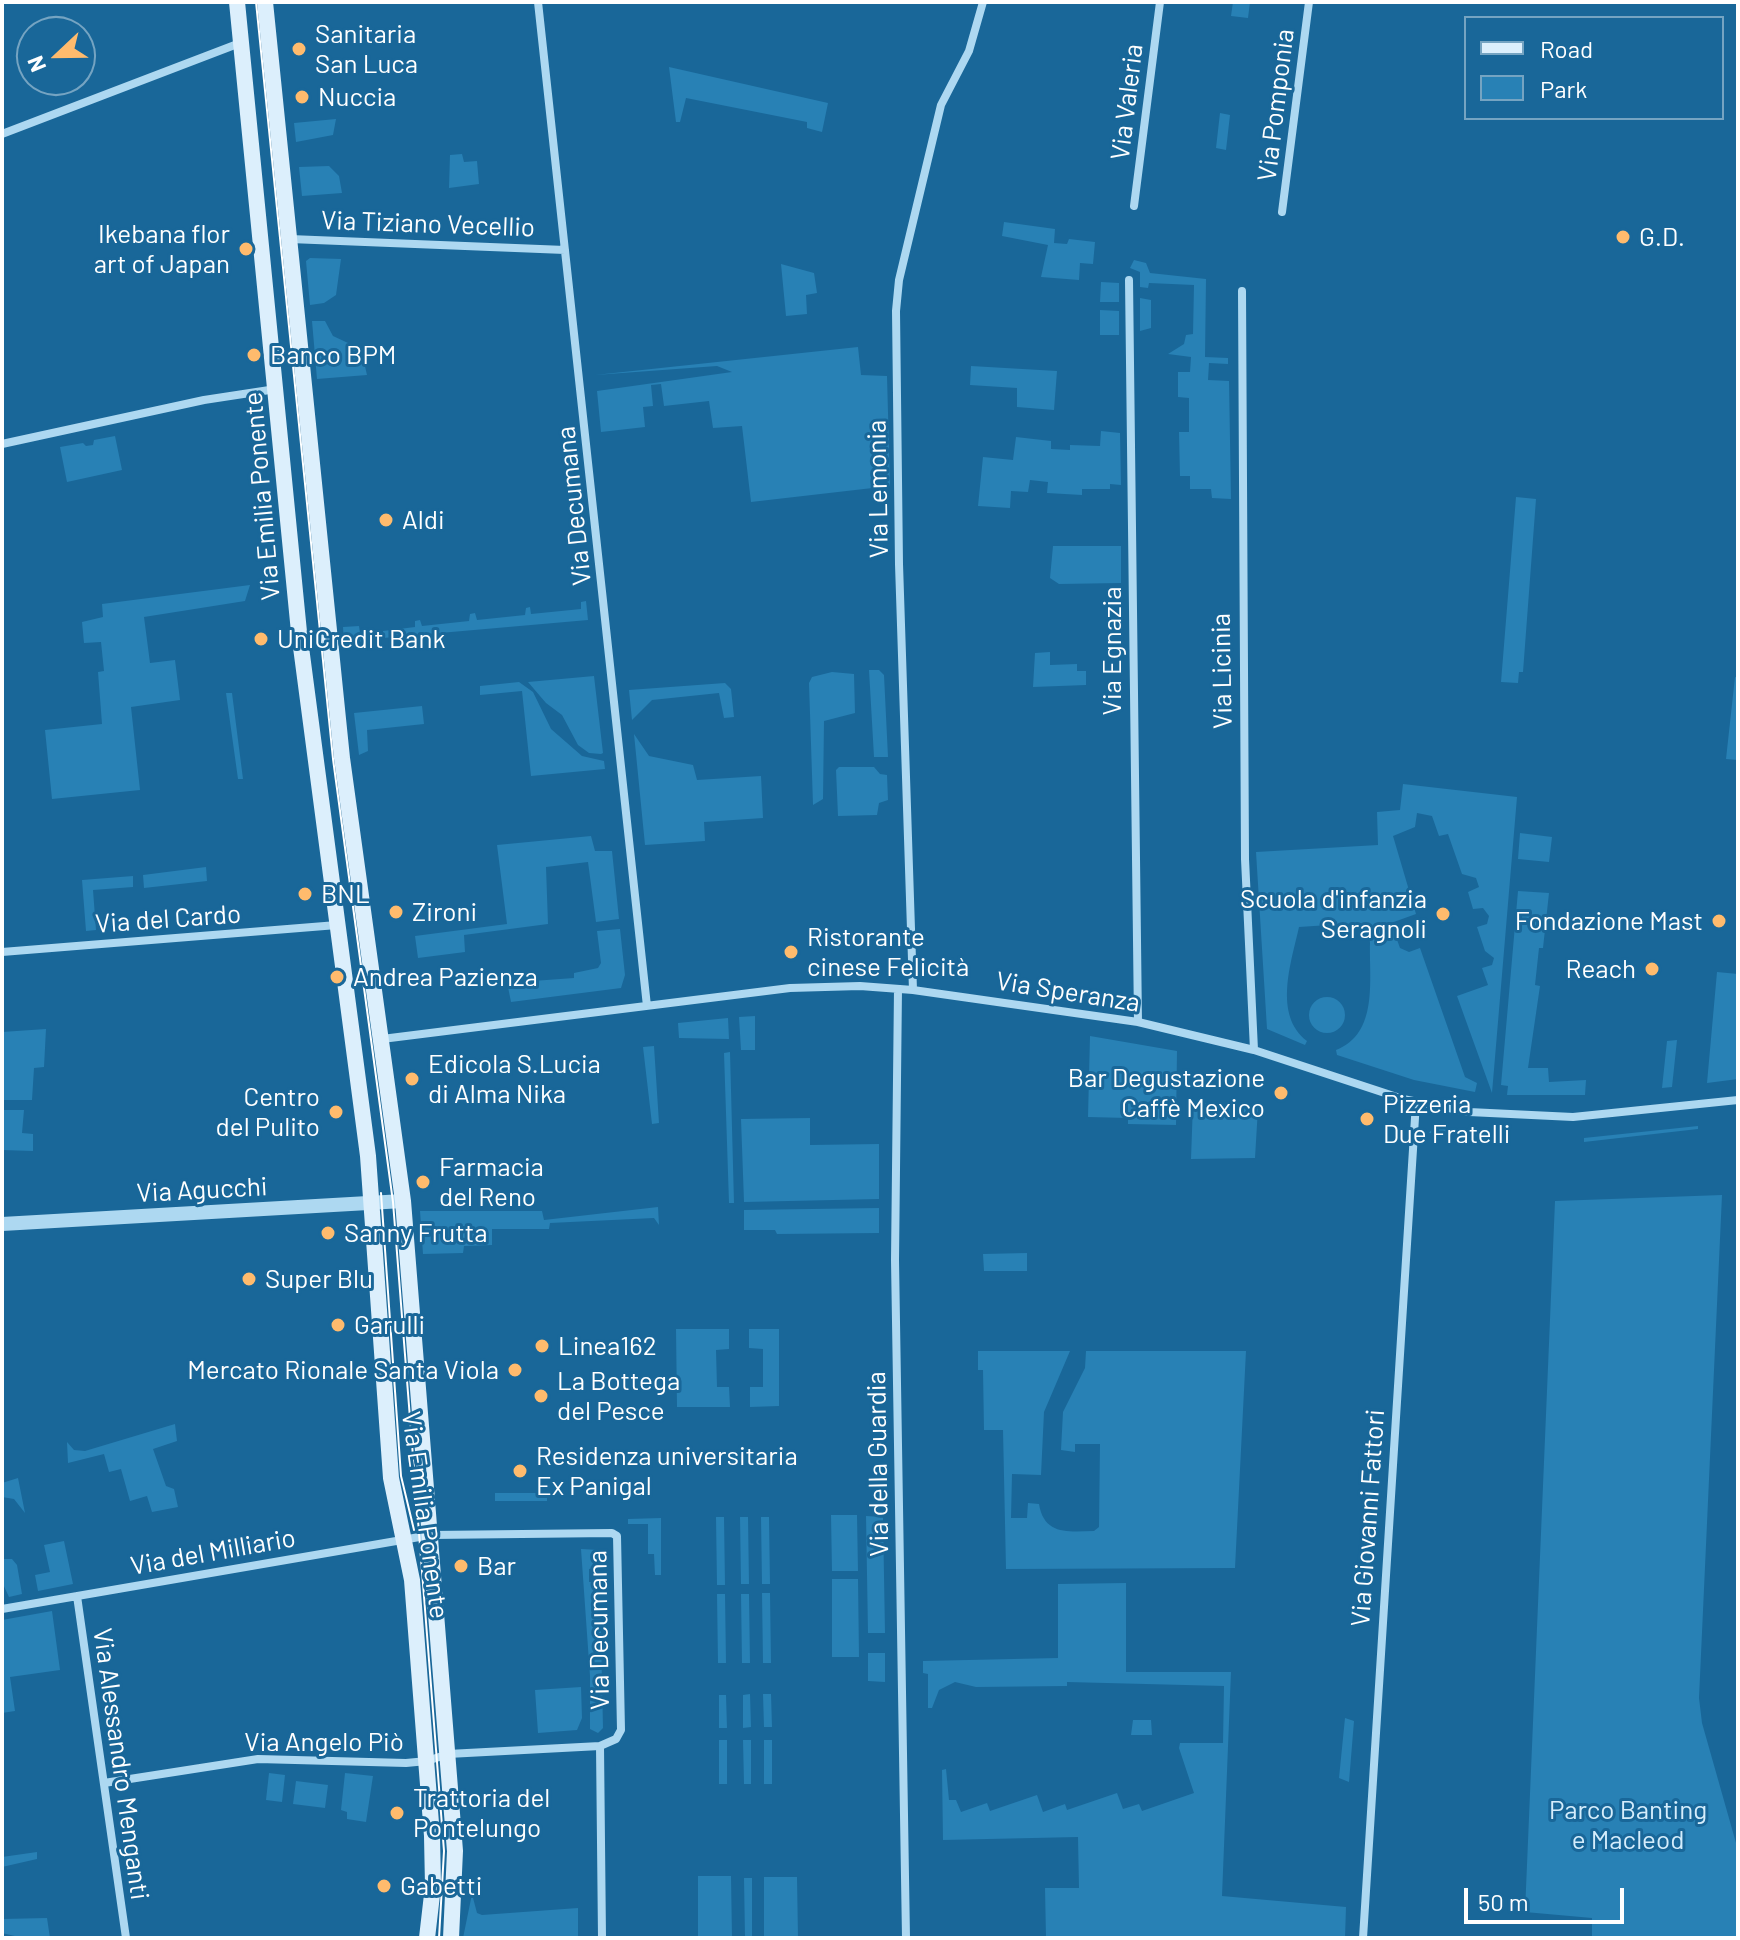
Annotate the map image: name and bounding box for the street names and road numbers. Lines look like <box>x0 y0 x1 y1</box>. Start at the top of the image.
street label: Via Pomponia <box>1251 27 1301 183</box>
street label: Via Valeria <box>1104 42 1150 162</box>
street label: Via Tiziano Vecellio <box>320 205 536 243</box>
street label: Via Emilia Ponente <box>237 390 287 602</box>
street label: Via Lemonia <box>861 420 895 558</box>
street label: Via Decumana <box>550 425 598 587</box>
street label: Via Egnazia <box>1096 587 1128 715</box>
street label: Via Licinia <box>1205 613 1239 729</box>
street label: Via del Cardo <box>94 898 242 940</box>
street label: Via Speranza <box>994 965 1142 1019</box>
street label: Via Agucchi <box>136 1171 268 1209</box>
street label: Via della Guardia <box>861 1371 895 1557</box>
street label: Via Giovanni Fattori <box>1345 1408 1391 1628</box>
street label: Via Emilia Ponente <box>395 1409 455 1621</box>
street label: Via del Milliario <box>128 1522 298 1582</box>
street label: Via Decumana <box>582 1550 616 1710</box>
street label: Via Alessandro Menganti <box>86 1626 156 1902</box>
street label: Via Angelo Piò <box>244 1726 404 1758</box>

